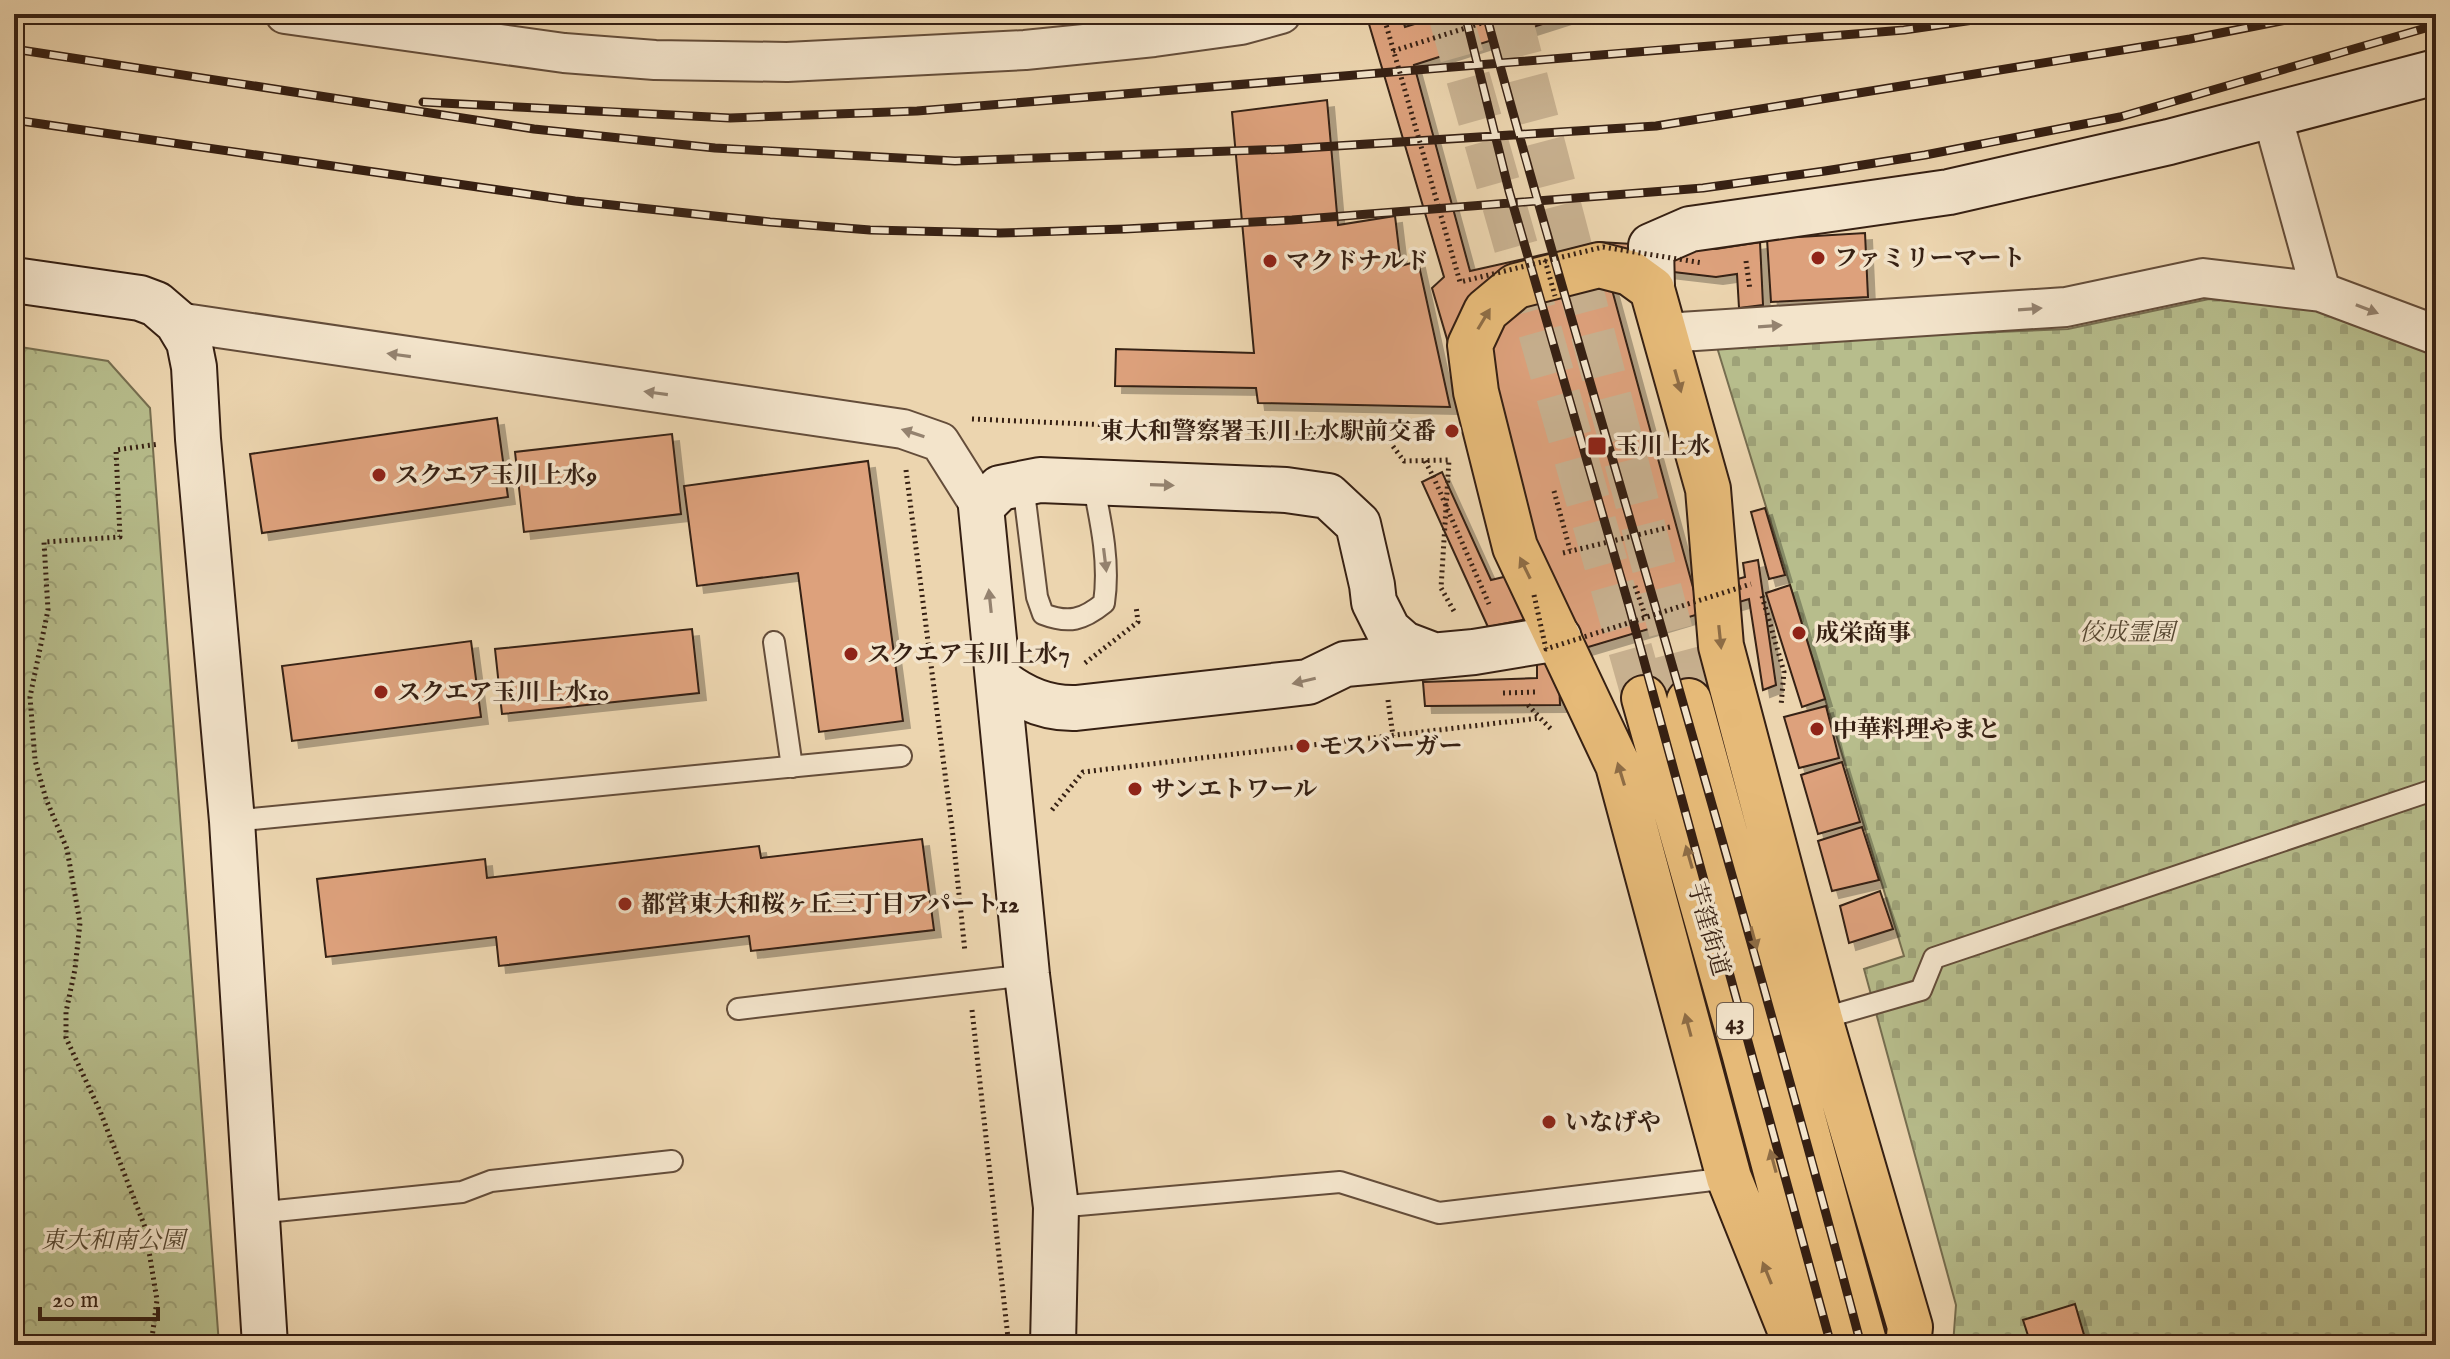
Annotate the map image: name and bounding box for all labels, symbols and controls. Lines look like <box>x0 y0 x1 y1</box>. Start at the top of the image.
place label: ファミリーマート <box>1834 244 2026 275</box>
place label: マクドナルド <box>1286 247 1429 278</box>
marker: ファミリーマート <box>1809 249 1827 267</box>
marker: マクドナルド <box>1261 252 1279 270</box>
one-way arrow <box>2018 302 2043 315</box>
one-way arrow <box>2355 303 2379 316</box>
one-way arrow <box>1477 308 1491 330</box>
one-way arrow <box>1758 319 1783 332</box>
one-way arrow <box>386 348 411 361</box>
one-way arrow <box>1672 370 1685 394</box>
one-way arrow <box>643 386 668 399</box>
place label: 東大和警察署玉川上水駅前交番 <box>1100 417 1436 448</box>
marker: 東大和警察署玉川上水駅前交番 <box>1443 422 1461 440</box>
one-way arrow <box>900 426 924 438</box>
place label: 玉川上水 <box>1615 432 1711 463</box>
marker: 玉川上水 <box>1586 435 1608 457</box>
place label: スクエア玉川上水9 <box>395 461 597 492</box>
marker: スクエア玉川上水9 <box>370 466 388 484</box>
one-way arrow <box>1150 479 1175 492</box>
one-way arrow <box>1099 548 1112 573</box>
one-way arrow <box>1518 556 1532 579</box>
one-way arrow <box>984 588 997 613</box>
park label: 佼成霊園 <box>2079 618 2179 649</box>
place label: 成栄商事 <box>1815 619 1911 650</box>
marker: 成栄商事 <box>1790 624 1808 642</box>
one-way arrow <box>1714 625 1727 650</box>
place label: スクエア玉川上水7 <box>867 640 1070 671</box>
marker: スクエア玉川上水7 <box>842 645 860 663</box>
one-way arrow <box>1291 675 1316 688</box>
place label: スクエア玉川上水10 <box>397 678 609 709</box>
marker: スクエア玉川上水10 <box>372 683 390 701</box>
place label: 中華料理やまと <box>1833 715 2001 746</box>
marker: 中華料理やまと <box>1808 720 1826 738</box>
place label: モスバーガー <box>1319 732 1463 763</box>
marker: モスバーガー <box>1294 737 1312 755</box>
one-way arrow <box>1614 762 1626 786</box>
place label: サンエトワール <box>1151 775 1317 806</box>
marker: サンエトワール <box>1126 780 1144 798</box>
one-way arrow <box>1682 844 1695 868</box>
street label: 芋窪街道 <box>1679 879 1736 980</box>
place label: 都営東大和桜ヶ丘三丁目アパート12 <box>641 890 1019 921</box>
marker: 都営東大和桜ヶ丘三丁目アパート12 <box>616 895 634 913</box>
one-way arrow <box>1748 926 1761 950</box>
road number: 43 <box>1717 1003 1753 1039</box>
one-way arrow <box>1682 1013 1694 1038</box>
place label: いなげや <box>1565 1108 1661 1139</box>
marker: いなげや <box>1540 1113 1558 1131</box>
one-way arrow <box>1766 1149 1778 1174</box>
park label: 東大和南公園 <box>41 1226 189 1257</box>
one-way arrow <box>1760 1261 1773 1285</box>
scale bar <box>40 1271 158 1321</box>
text: 20 m <box>52 1285 99 1316</box>

